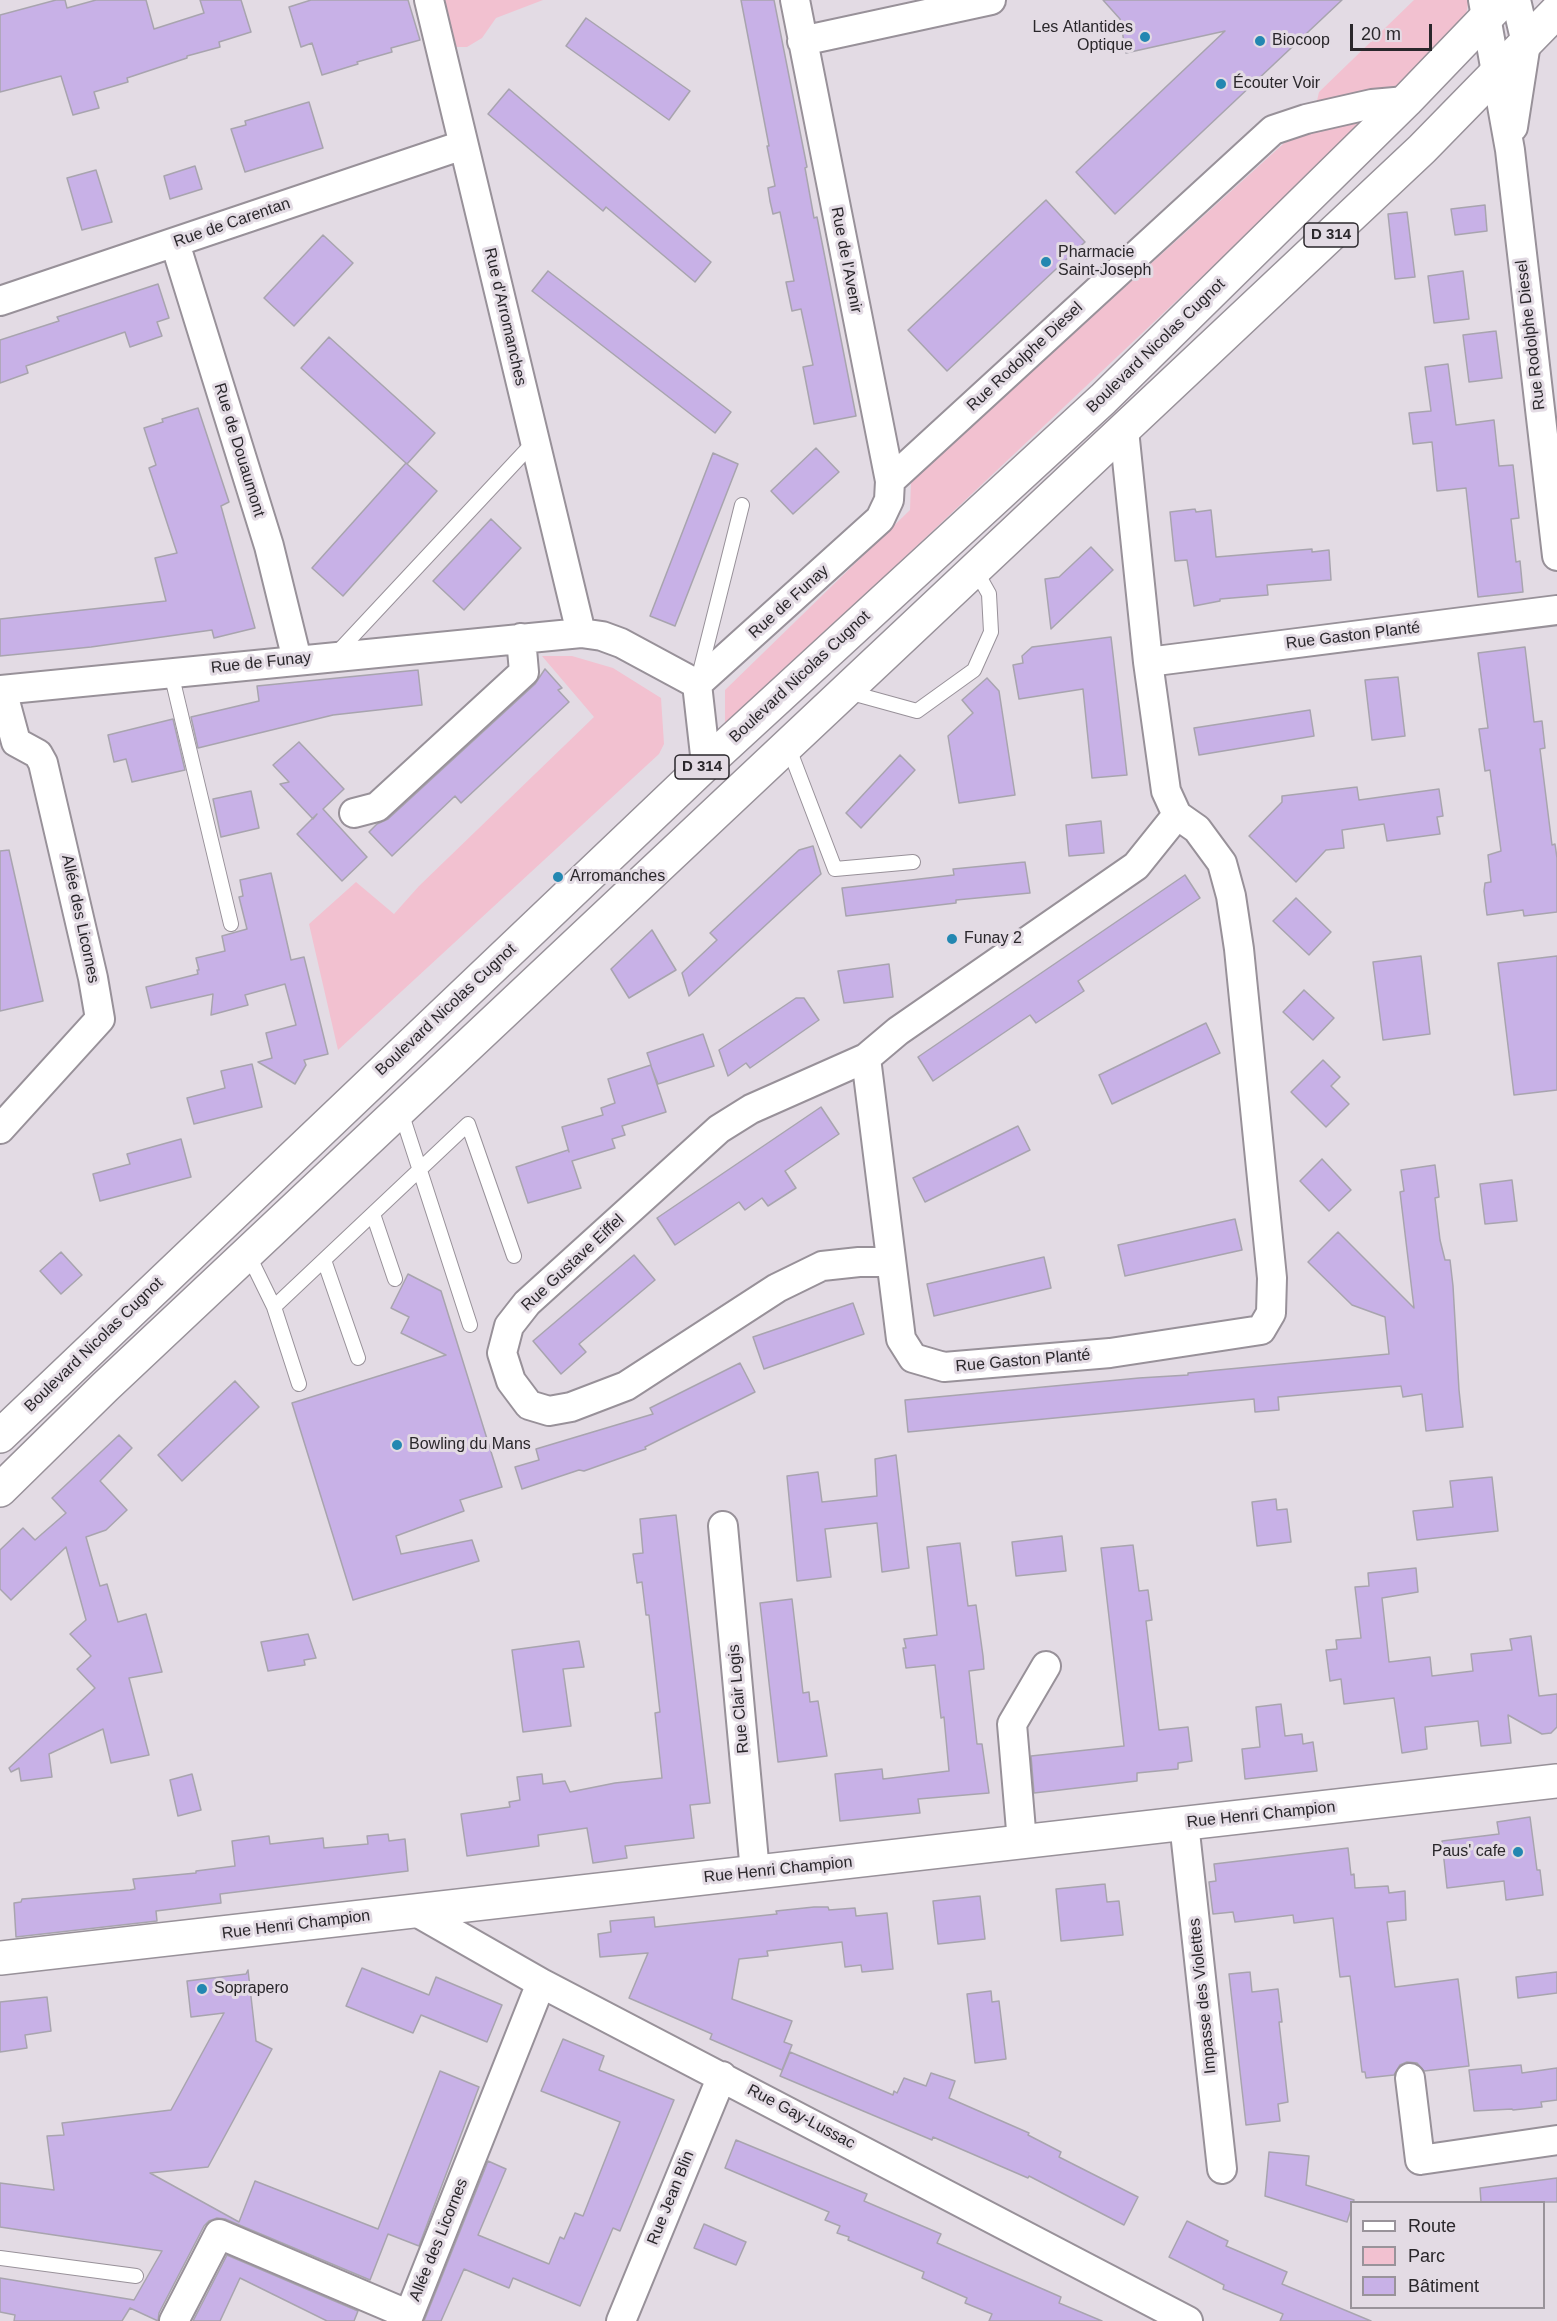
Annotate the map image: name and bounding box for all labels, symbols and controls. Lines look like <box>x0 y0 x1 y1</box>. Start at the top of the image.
scale bar <box>1353 12 1436 50</box>
place label: Les Atlantides Optique <box>1032 18 1133 56</box>
text: 20 m <box>1361 24 1401 44</box>
marker: Les Atlantides Optique <box>1138 30 1152 44</box>
place label: Biocoop <box>1272 31 1330 51</box>
marker: Biocoop <box>1253 34 1267 48</box>
place label: Écouter Voir <box>1233 74 1320 94</box>
marker: Écouter Voir <box>1214 77 1228 91</box>
street label: Rue de Carentan <box>171 194 293 252</box>
street label: Rue de l'Avenir <box>826 205 866 315</box>
road number: D 314 <box>1304 223 1358 247</box>
place label: Pharmacie Saint-Joseph <box>1058 243 1151 281</box>
street label: Rue d'Arromanches <box>480 246 530 388</box>
marker: Pharmacie Saint-Joseph <box>1039 255 1053 269</box>
street label: Rue Rodolphe Diesel <box>1512 259 1550 411</box>
street label: Boulevard Nicolas Cugnot <box>1083 275 1229 417</box>
street label: Rue Rodolphe Diesel <box>963 298 1087 416</box>
street label: Rue de Douaumont <box>210 381 268 519</box>
street label: Rue de Funay <box>745 561 833 643</box>
street label: Boulevard Nicolas Cugnot <box>726 607 874 747</box>
street label: Rue Gaston Planté <box>1285 618 1421 654</box>
street label: Rue de Funay <box>210 648 312 678</box>
road number: D 314 <box>675 755 729 779</box>
street label: Allée des Licornes <box>57 853 103 985</box>
place label: Arromanches <box>570 867 665 887</box>
marker: Arromanches <box>551 870 565 884</box>
place label: Funay 2 <box>964 929 1022 949</box>
marker: Funay 2 <box>945 932 959 946</box>
street label: Boulevard Nicolas Cugnot <box>372 940 520 1080</box>
street label: Rue Gustave Eiffel <box>518 1211 628 1315</box>
street label: Boulevard Nicolas Cugnot <box>21 1274 167 1416</box>
street label: Rue Gaston Planté <box>955 1346 1091 1376</box>
place label: Bowling du Mans <box>409 1435 531 1455</box>
marker: Bowling du Mans <box>390 1438 404 1452</box>
street label: Rue Clair Logis <box>725 1644 753 1754</box>
street label: Rue Henri Champion <box>1186 1798 1336 1832</box>
place label: Paus' cafe <box>1432 1842 1506 1862</box>
marker: Paus' cafe <box>1511 1845 1525 1859</box>
street label: Rue Henri Champion <box>703 1853 853 1887</box>
street label: Rue Henri Champion <box>221 1906 371 1944</box>
street label: Impasse des Violettes <box>1185 1917 1221 2075</box>
place label: Soprapero <box>214 1979 289 1999</box>
marker: Soprapero <box>195 1982 209 1996</box>
street label: Rue Gay-Lussac <box>744 2081 858 2153</box>
street label: Rue Jean Blin <box>643 2148 699 2248</box>
street label: Allée des Licornes <box>406 2176 472 2304</box>
legend <box>1350 2201 1545 2309</box>
text: Route <box>1408 2216 1456 2236</box>
text: Parc <box>1408 2246 1445 2266</box>
text: Bâtiment <box>1408 2276 1479 2296</box>

